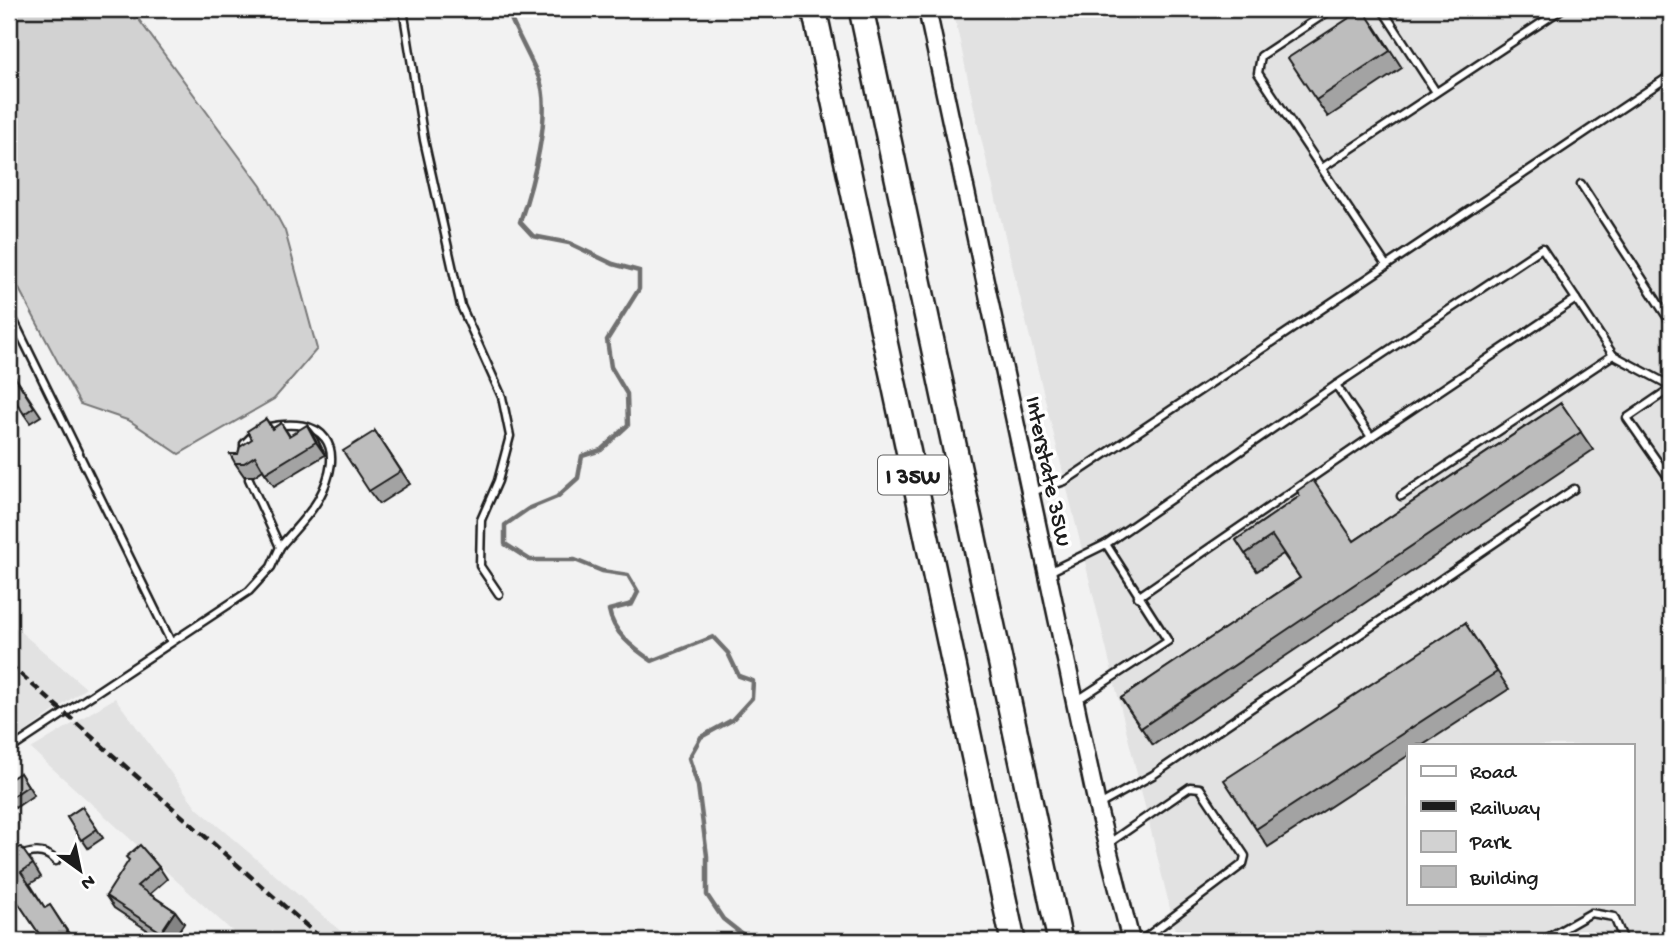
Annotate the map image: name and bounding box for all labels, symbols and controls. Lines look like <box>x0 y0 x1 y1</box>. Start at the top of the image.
street label: Interstate 35W <box>1016 394 1077 550</box>
road number: I 35W <box>878 456 948 495</box>
legend <box>1407 744 1634 904</box>
text: Road <box>1470 762 1518 787</box>
text: Railway <box>1470 798 1540 823</box>
text: Park <box>1469 832 1513 857</box>
north arrow <box>46 834 116 904</box>
text: N <box>76 868 99 894</box>
text: Building <box>1469 868 1539 893</box>

